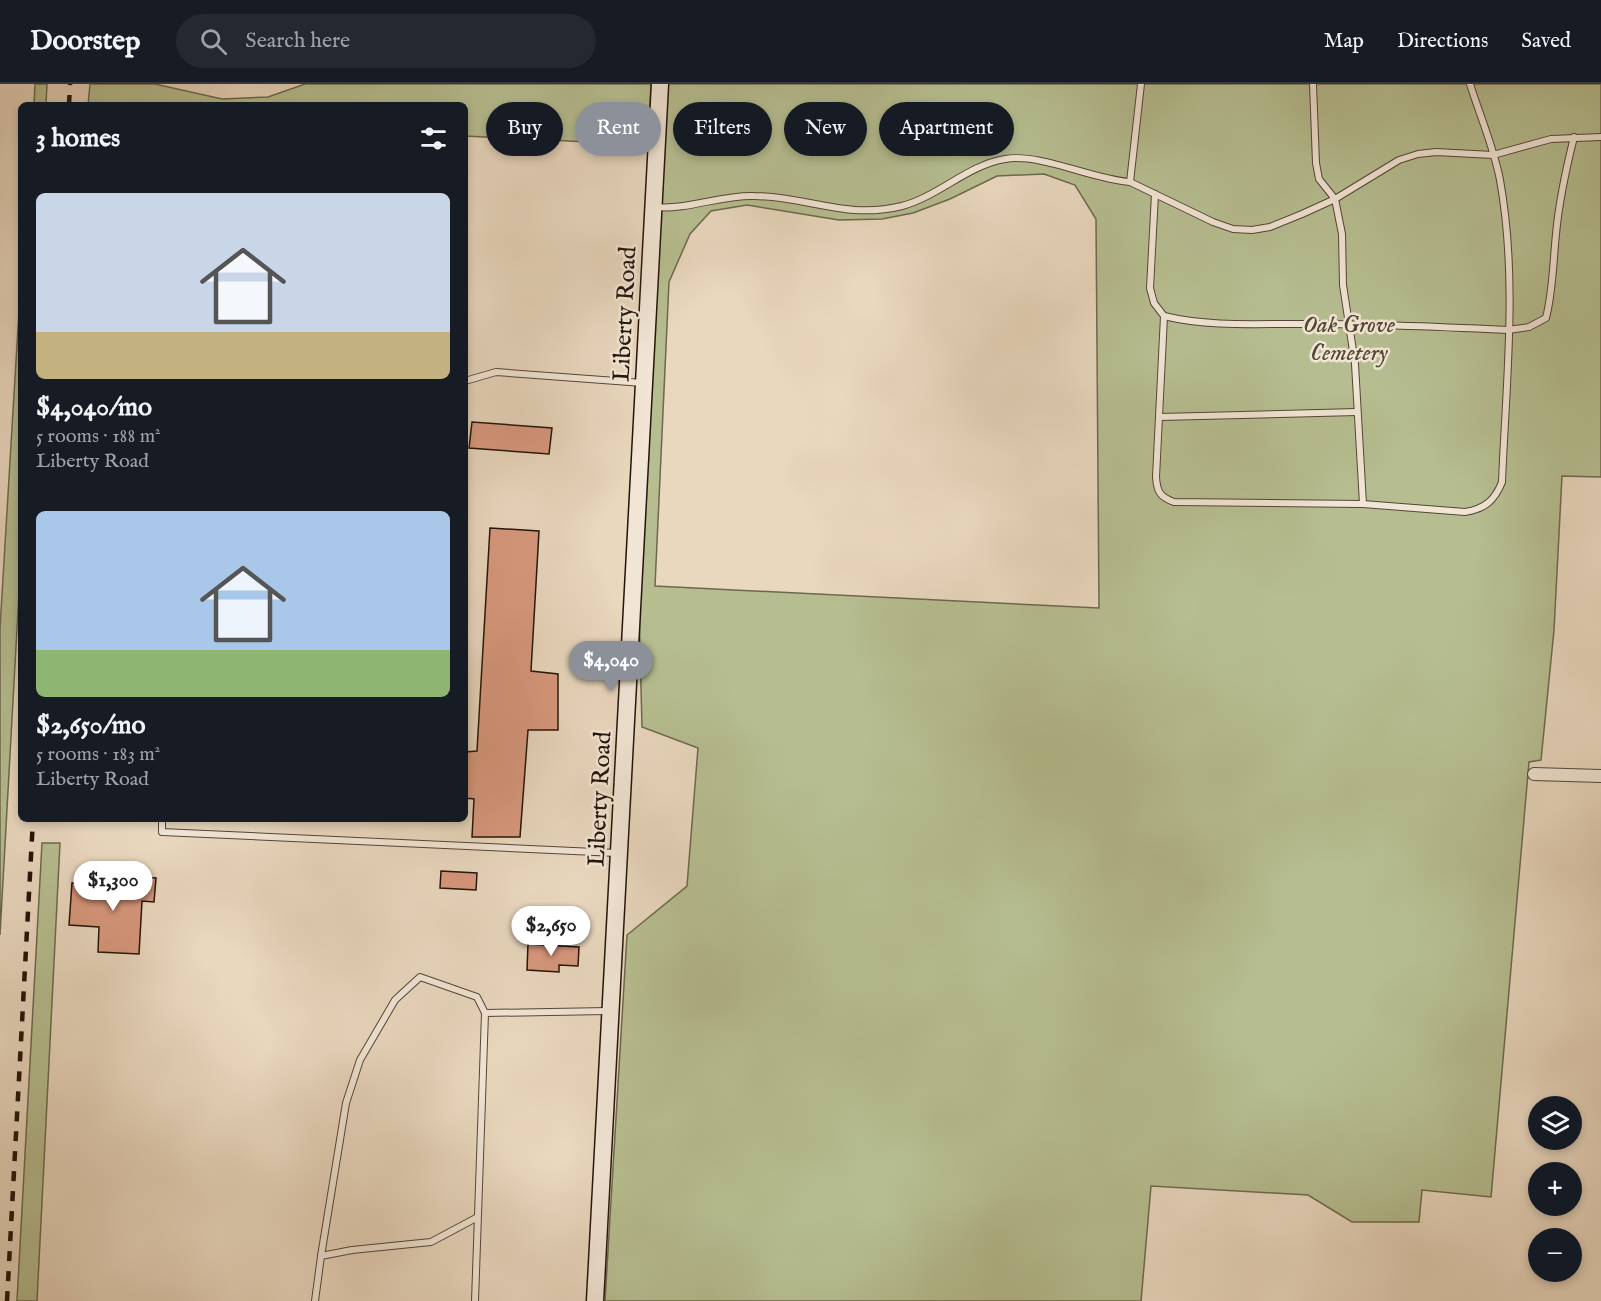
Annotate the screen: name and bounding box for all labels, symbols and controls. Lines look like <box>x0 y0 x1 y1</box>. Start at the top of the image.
search box <box>176 14 596 68</box>
text: Doorstep <box>30 24 140 59</box>
icon: search <box>197 25 230 58</box>
text: Search here <box>245 27 350 55</box>
text: Map <box>1324 28 1364 55</box>
text: Directions <box>1397 28 1488 55</box>
text: Saved <box>1521 28 1571 55</box>
chip: Buy <box>486 102 563 156</box>
chip: Rent <box>575 102 661 156</box>
chip: Filters <box>673 102 772 156</box>
chip: New <box>784 102 867 156</box>
chip: Apartment <box>879 102 1014 156</box>
text: 3 homes <box>36 122 120 155</box>
icon: filters <box>417 122 450 155</box>
icon: home <box>189 232 297 340</box>
street label: Liberty Road <box>606 245 645 383</box>
park label: Oak Grove Cemetery <box>1303 310 1395 369</box>
text: $4,040/mo <box>36 391 152 424</box>
text: 5 rooms · 188 m² <box>36 424 161 449</box>
text: Liberty Road <box>36 449 149 474</box>
icon: home <box>189 550 297 658</box>
pin: $4,040 <box>562 641 660 692</box>
text: $4,040 <box>583 648 639 673</box>
text: $2,650/mo <box>36 709 145 742</box>
street label: Liberty Road <box>581 730 620 868</box>
text: 5 rooms · 183 m² <box>36 742 160 767</box>
text: Liberty Road <box>36 767 149 792</box>
pin: $1,300 <box>64 861 162 912</box>
text: $1,300 <box>88 868 138 893</box>
pin: $2,650 <box>502 906 600 957</box>
text: $2,650 <box>525 913 577 938</box>
map controls <box>1528 1096 1582 1282</box>
button: layers <box>1528 1096 1582 1150</box>
button: + <box>1528 1162 1582 1216</box>
button: − <box>1528 1228 1582 1282</box>

